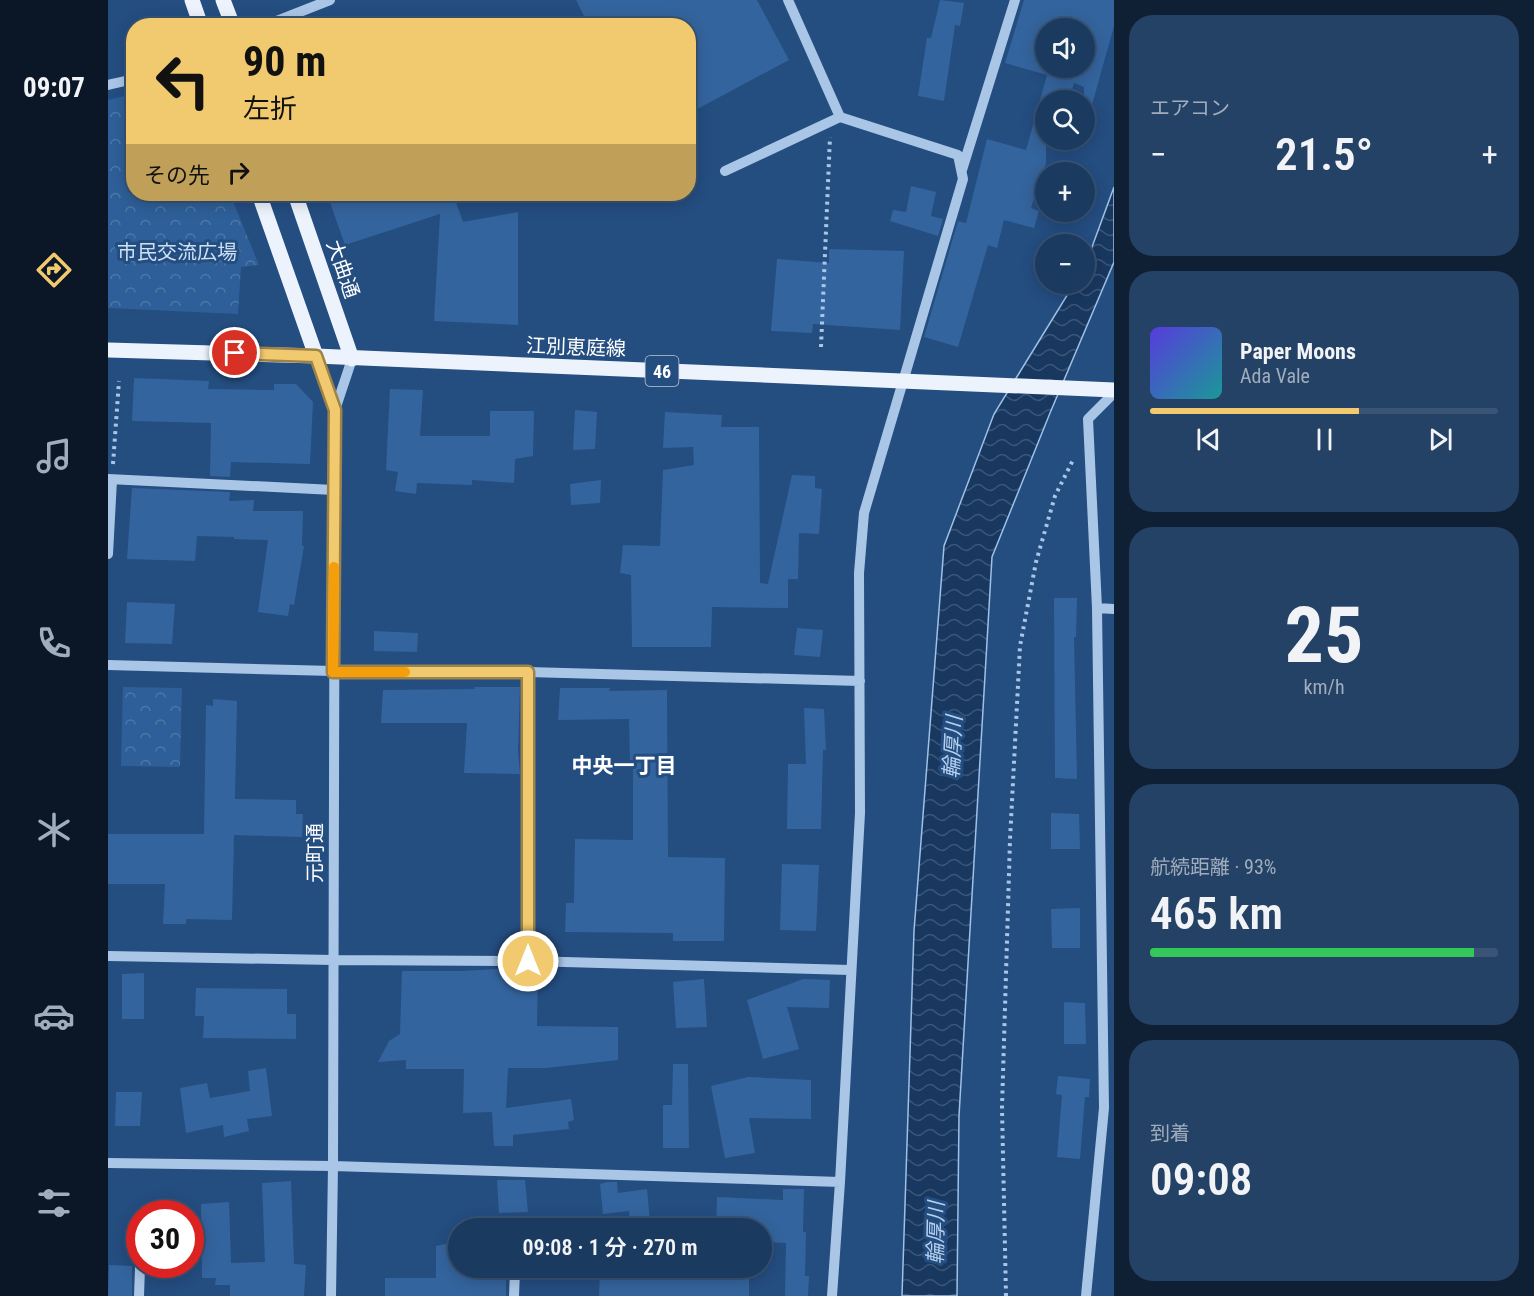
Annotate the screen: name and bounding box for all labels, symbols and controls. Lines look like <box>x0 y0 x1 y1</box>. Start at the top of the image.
map controls <box>1035 18 1095 294</box>
button: sound <box>1035 18 1095 78</box>
text: 90 m <box>243 37 326 86</box>
icon: left <box>144 42 222 120</box>
text: 09:07 <box>23 72 85 104</box>
button: search <box>1035 90 1095 150</box>
text: 左折 <box>243 93 297 125</box>
text: エアコン <box>1150 96 1230 120</box>
text: 21.5° <box>1275 128 1373 181</box>
text: − <box>1150 135 1167 174</box>
text: + <box>1482 135 1498 174</box>
icon: right <box>222 156 255 189</box>
button: + <box>1035 162 1095 222</box>
text: その先 <box>144 163 210 188</box>
button: − <box>1035 234 1095 294</box>
street label: 大曲通 <box>322 237 364 301</box>
park label: 市民交流広場 <box>117 240 237 264</box>
icon: directions <box>33 249 75 291</box>
pin <box>209 327 260 378</box>
street label: 江別恵庭線 <box>526 333 626 361</box>
icon: arrive <box>218 336 251 369</box>
text: Paper Moons <box>1240 339 1356 364</box>
road number: 46 <box>646 356 678 386</box>
text: Ada Vale <box>1240 364 1310 388</box>
icon: previous <box>1192 423 1225 456</box>
icon: pause <box>1308 423 1341 456</box>
icon: next <box>1424 423 1457 456</box>
icon: music <box>33 435 75 477</box>
text: 25 <box>1285 590 1363 681</box>
icon: phone <box>33 622 75 664</box>
text: km/h <box>1303 675 1345 699</box>
water label: 輪厚川 <box>939 713 967 779</box>
district label: 中央一丁目 <box>572 754 677 778</box>
icon: climate <box>33 809 75 851</box>
street label: 元町通 <box>303 823 327 883</box>
text: 航続距離 · 93% <box>1150 855 1276 879</box>
text: 465 km <box>1150 887 1283 940</box>
position arrow <box>496 929 560 993</box>
icon: car <box>33 995 75 1037</box>
text: 到着 <box>1150 1121 1190 1145</box>
text: 09:08 <box>1150 1153 1252 1206</box>
icon: filters <box>33 1182 75 1224</box>
water label: 輪厚川 <box>923 1199 949 1265</box>
speed limit sign: 30 <box>126 1200 204 1278</box>
text: 09:08 · 1 分 · 270 m <box>522 1235 698 1260</box>

